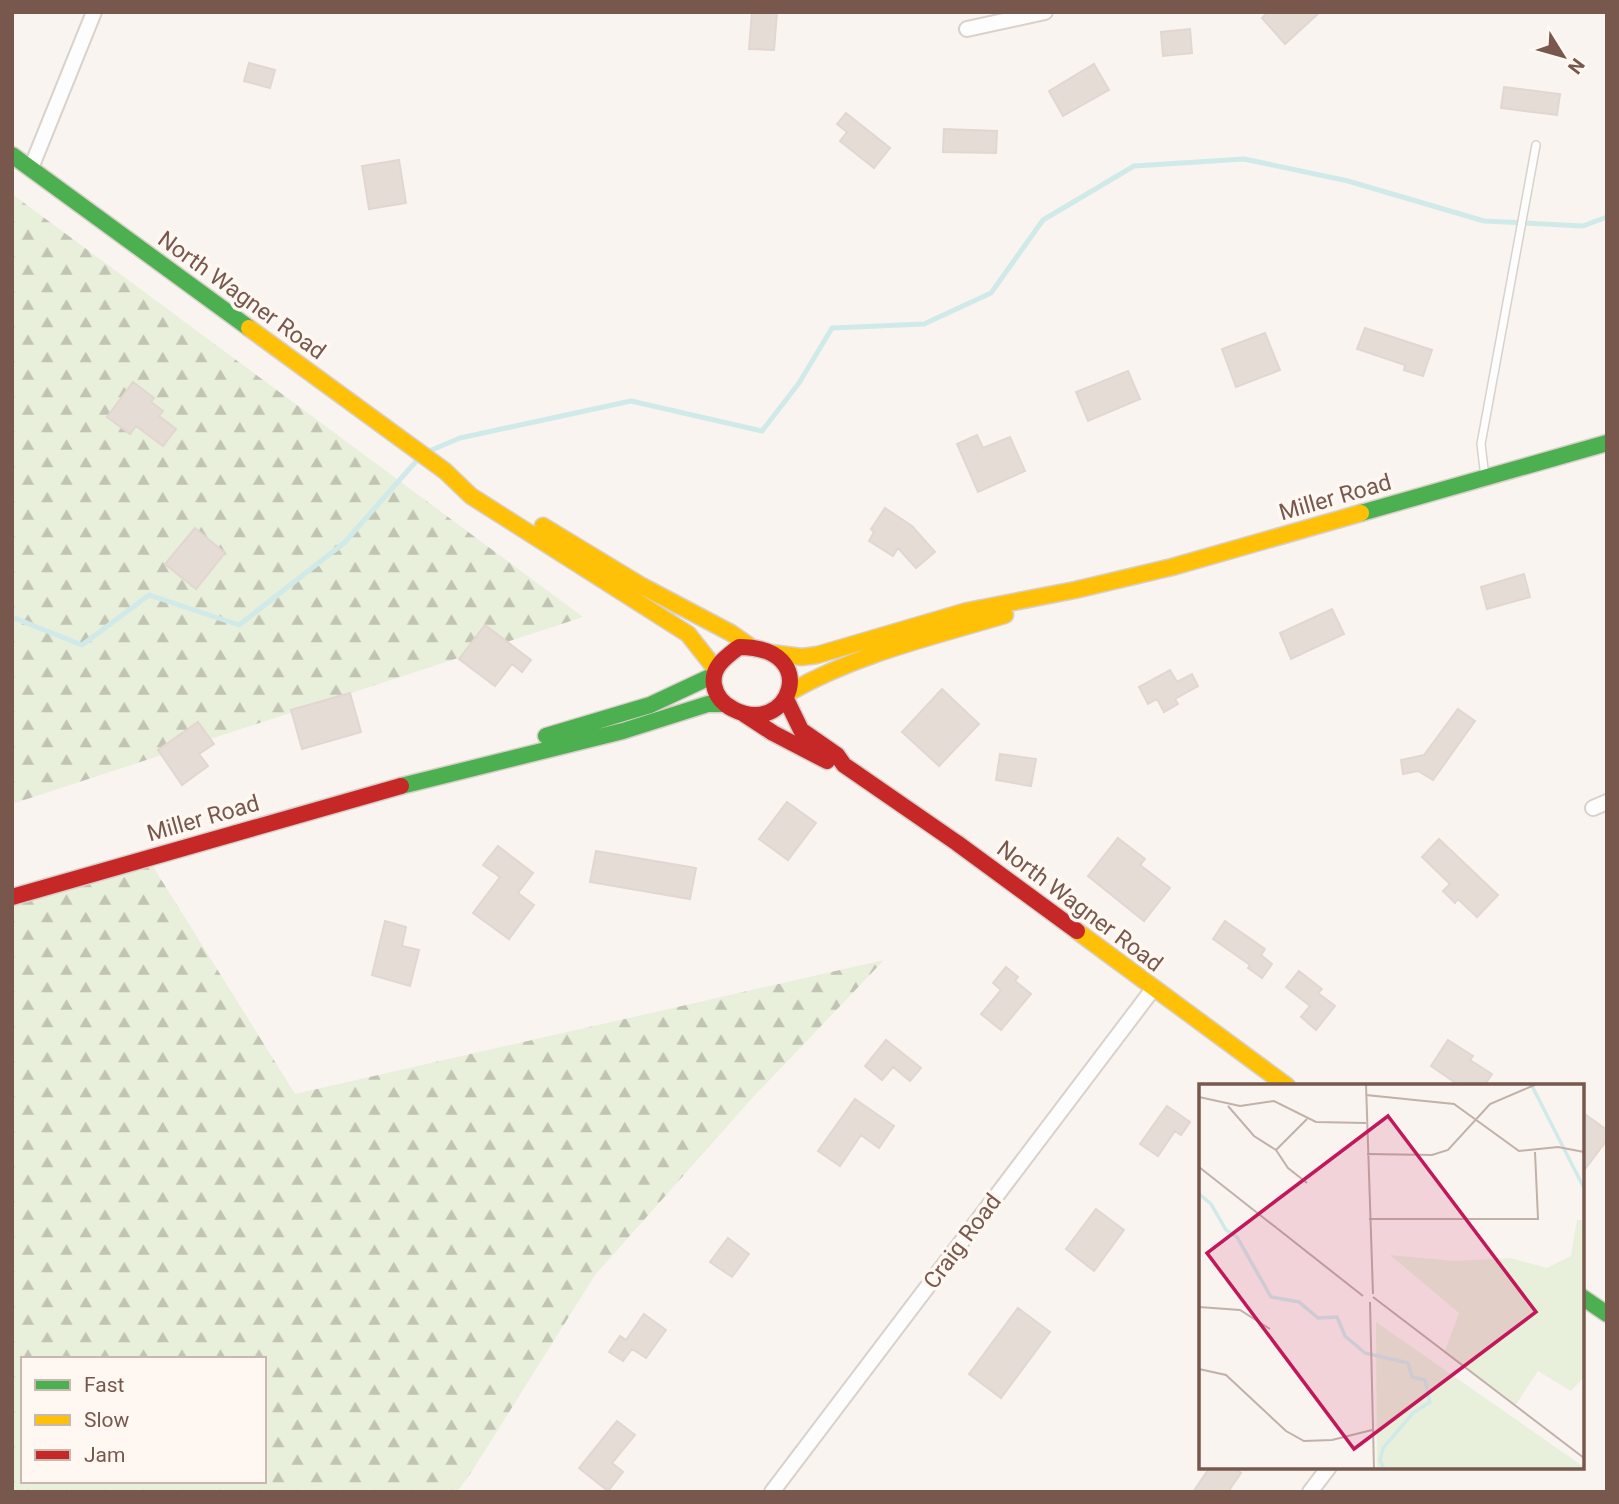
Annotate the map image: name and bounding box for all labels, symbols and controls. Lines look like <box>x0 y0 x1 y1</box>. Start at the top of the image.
north arrow <box>1528 21 1598 91</box>
text: N <box>1563 54 1589 78</box>
street label: North Wagner Road <box>153 226 331 365</box>
street label: Miller Road <box>1276 469 1394 526</box>
street label: Miller Road <box>144 790 262 847</box>
street label: North Wagner Road <box>992 835 1168 977</box>
inset map <box>1199 1084 1584 1469</box>
street label: Craig Road <box>918 1189 1007 1294</box>
legend <box>21 1357 266 1483</box>
text: Fast <box>84 1373 125 1397</box>
text: Slow <box>84 1408 130 1432</box>
text: Jam <box>84 1443 125 1467</box>

